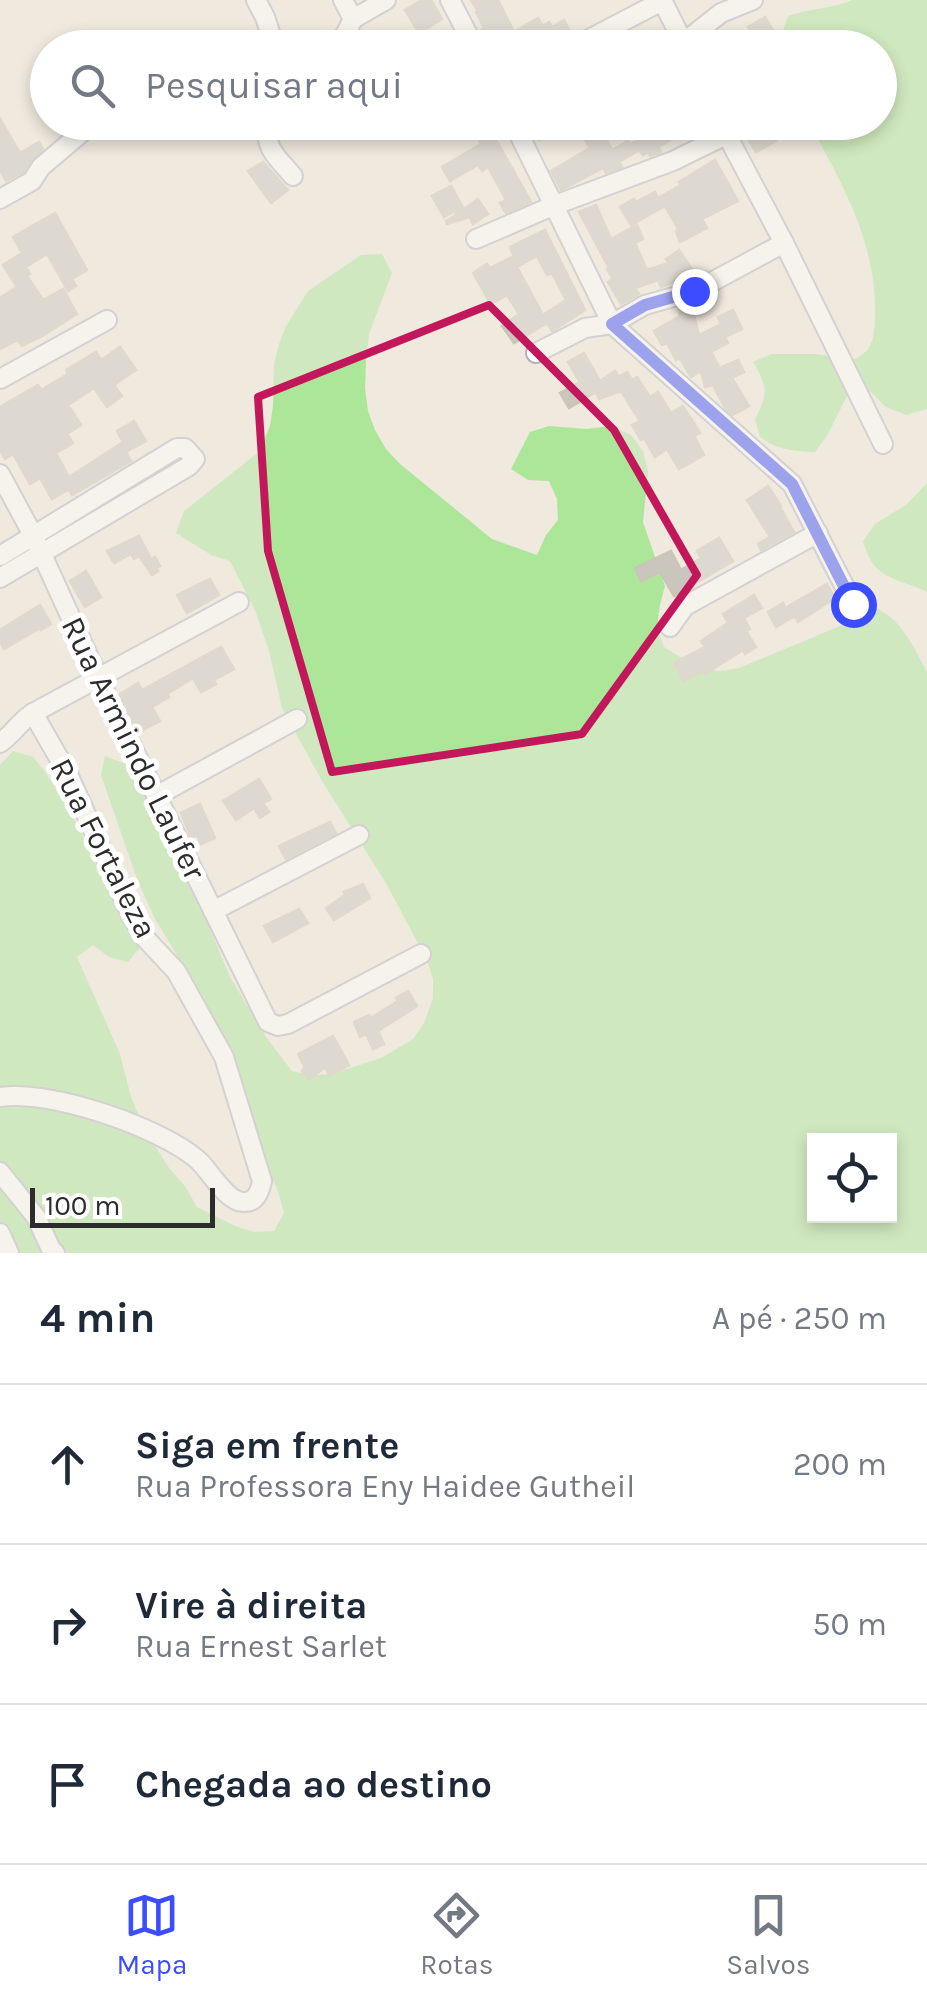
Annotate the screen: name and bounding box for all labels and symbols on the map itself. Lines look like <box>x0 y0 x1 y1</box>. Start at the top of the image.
route end <box>672 269 718 315</box>
route start <box>831 582 877 628</box>
street label: Rua Armindo Laufer <box>54 611 213 886</box>
street label: Rua Fortaleza <box>42 752 165 944</box>
scale bar <box>30 1183 215 1228</box>

